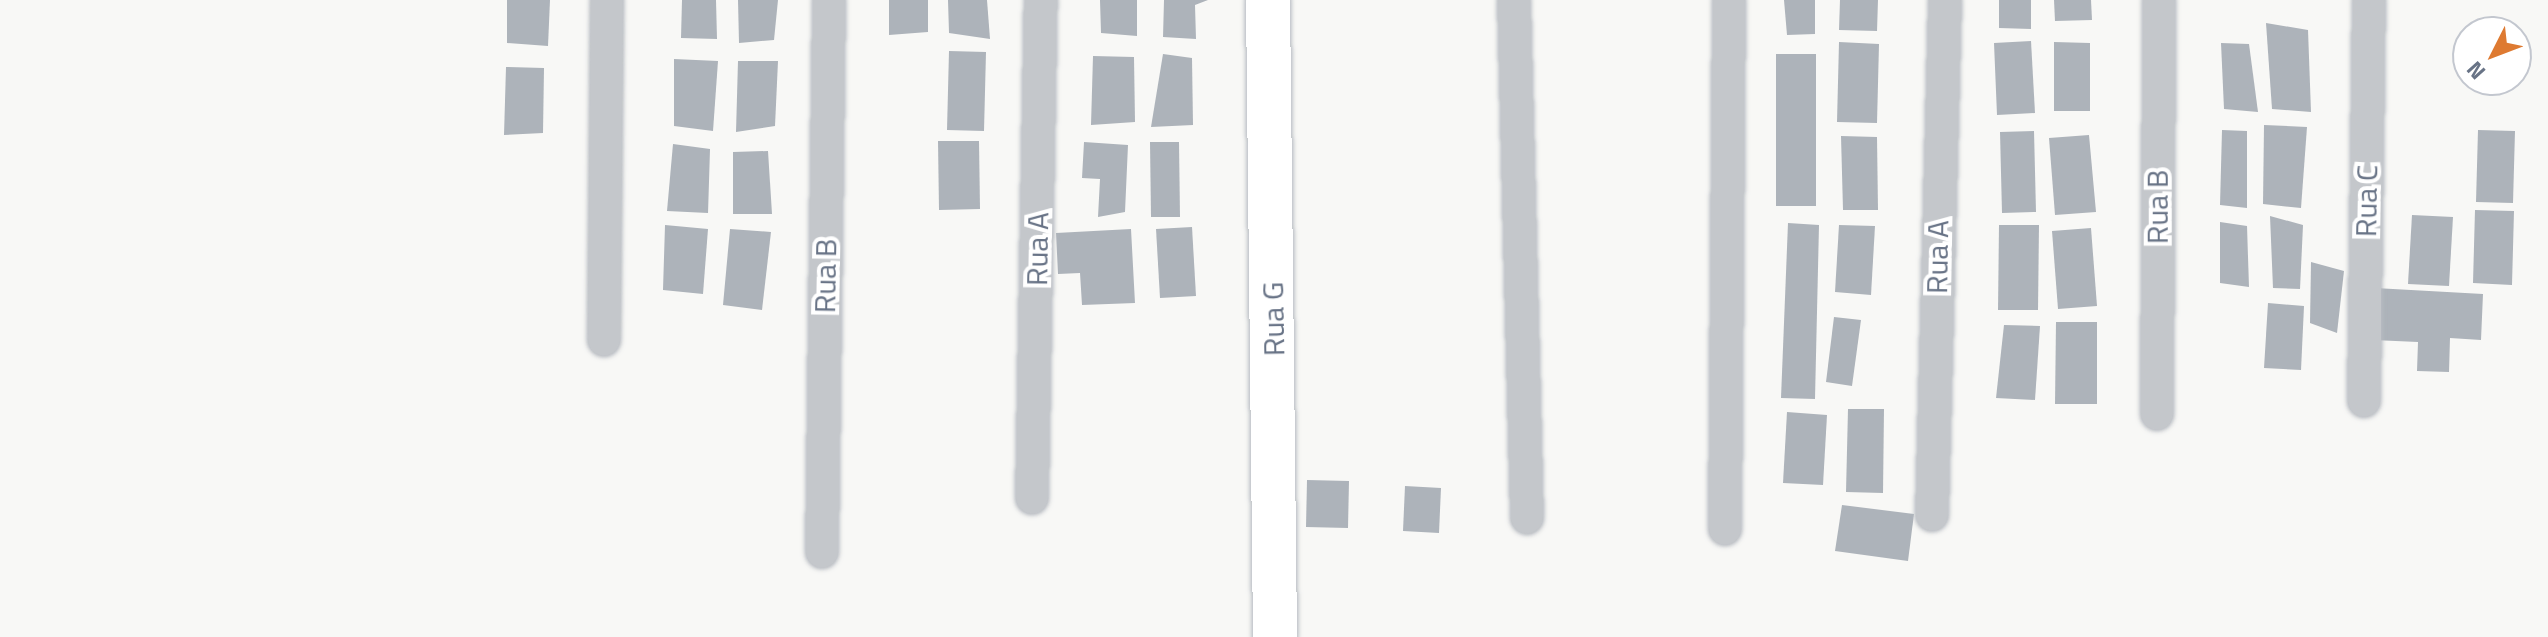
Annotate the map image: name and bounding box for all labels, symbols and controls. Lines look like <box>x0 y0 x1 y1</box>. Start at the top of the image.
north arrow <box>2452 16 2532 96</box>
text: N <box>2458 54 2493 88</box>
street label: Rua C <box>2347 165 2385 237</box>
street label: Rua B <box>2139 170 2175 244</box>
street label: Rua A <box>1018 212 1056 286</box>
street label: Rua A <box>1918 220 1956 294</box>
street label: Rua B <box>806 238 844 314</box>
street label: Rua G <box>1254 281 1292 357</box>

